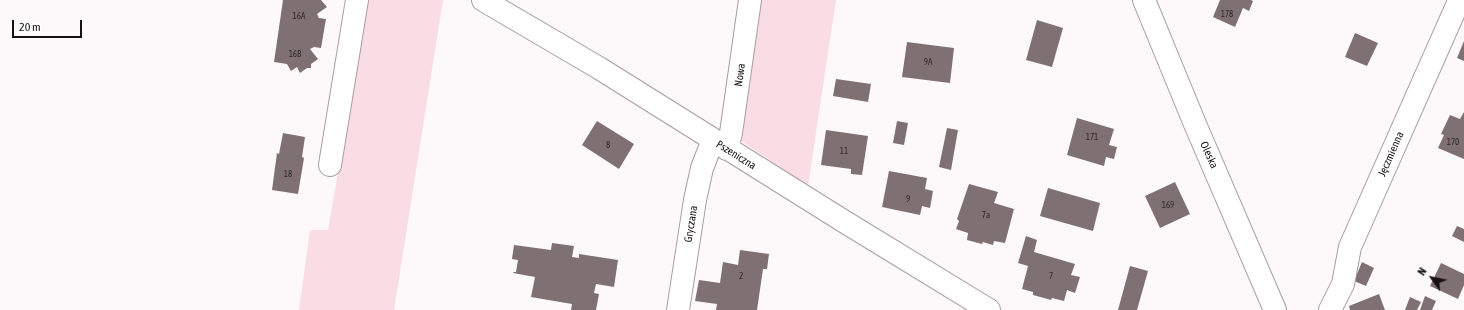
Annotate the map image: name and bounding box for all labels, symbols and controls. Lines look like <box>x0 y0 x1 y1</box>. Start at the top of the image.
house number: 178 <box>1221 9 1233 19</box>
house number: 16A <box>293 11 305 21</box>
scale bar <box>14 12 84 38</box>
text: 20 m <box>19 20 41 34</box>
house number: 16B <box>289 49 301 59</box>
house number: 9A <box>924 57 932 67</box>
street label: Nowa <box>732 63 748 87</box>
street label: Jęczmienna <box>1375 130 1407 178</box>
house number: 171 <box>1086 132 1098 142</box>
house number: 170 <box>1447 137 1459 147</box>
street label: Pszeniczna <box>714 138 758 172</box>
street label: Oleska <box>1197 139 1221 171</box>
house number: 8 <box>606 140 610 150</box>
house number: 11 <box>840 146 848 156</box>
house number: 18 <box>284 169 292 179</box>
house number: 9 <box>906 194 910 204</box>
house number: 169 <box>1162 200 1174 210</box>
street label: Gryczana <box>682 205 700 243</box>
house number: 7a <box>982 210 990 220</box>
north arrow <box>1412 258 1452 298</box>
text: N <box>1415 265 1429 277</box>
house number: 2 <box>739 271 743 281</box>
house number: 7 <box>1049 271 1053 281</box>

